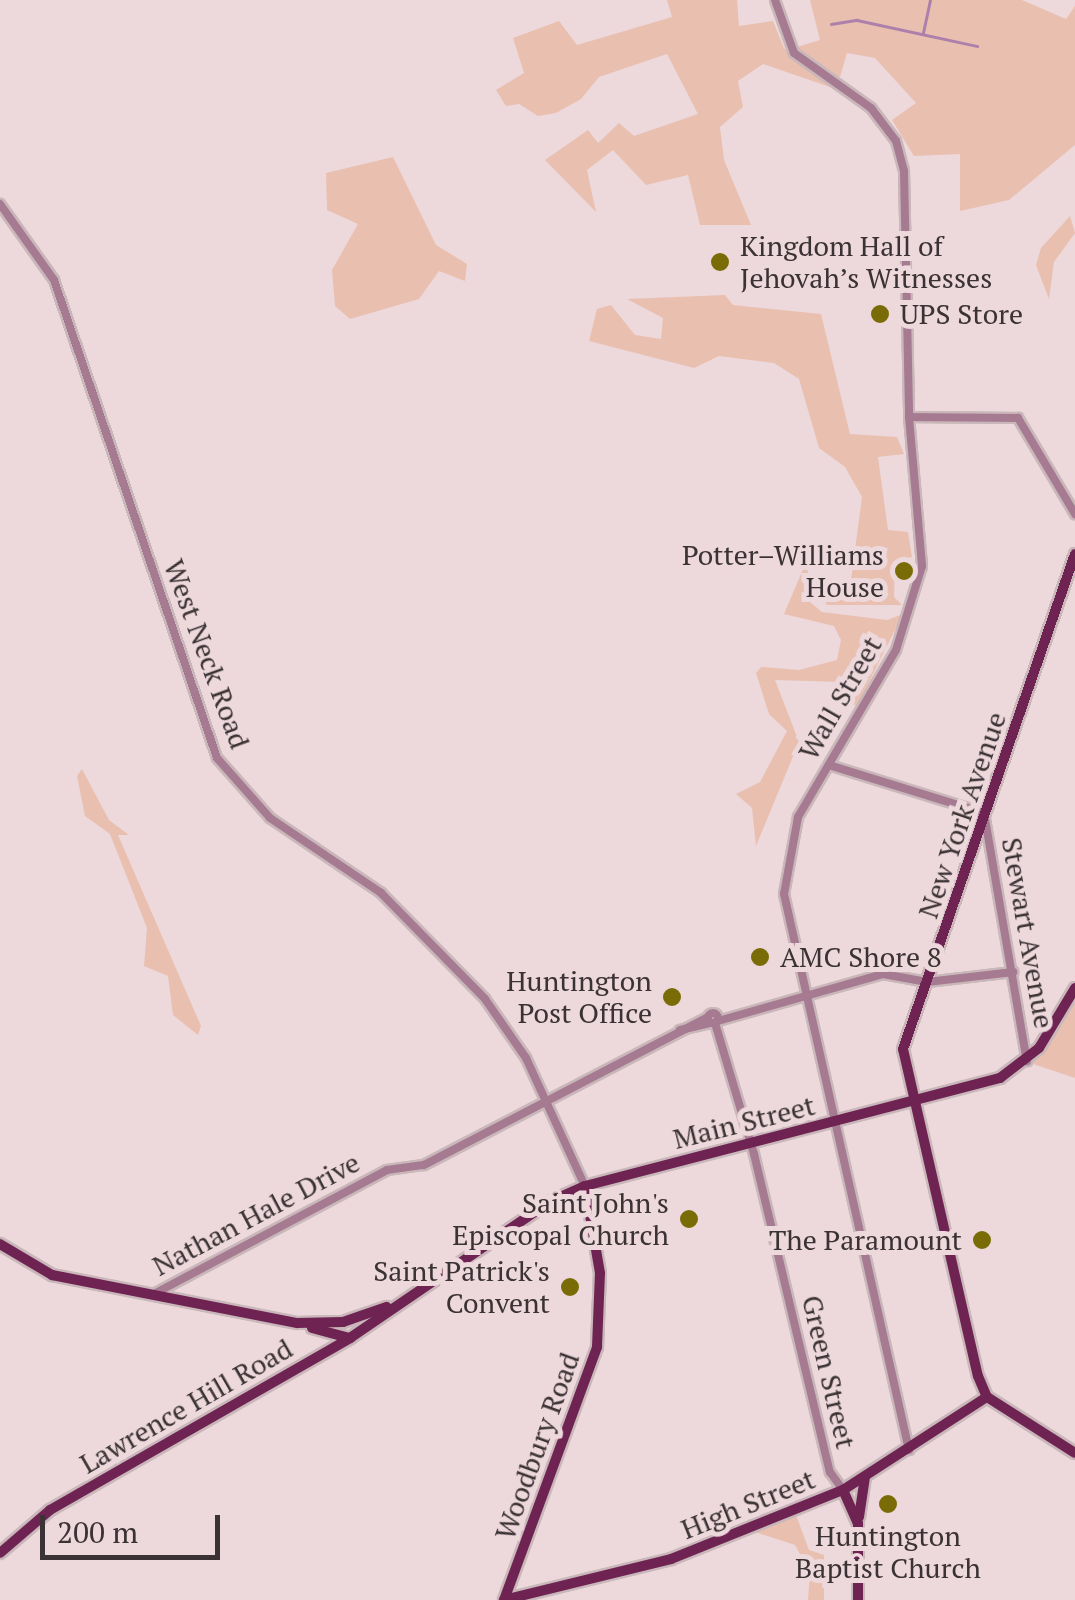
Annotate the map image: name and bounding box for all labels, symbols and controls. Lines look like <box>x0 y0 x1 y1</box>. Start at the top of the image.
place label: Kingdom Hall of Jehovah’s Witnesses <box>740 229 992 295</box>
marker: Kingdom Hall of Jehovah’s Witnesses <box>709 251 731 273</box>
place label: UPS Store <box>900 297 1023 331</box>
marker: UPS Store <box>869 303 891 325</box>
place label: Potter–Williams House <box>682 538 884 604</box>
street label: West Neck Road <box>157 555 257 753</box>
marker: Potter–Williams House <box>893 560 915 582</box>
street label: Wall Street <box>791 630 889 766</box>
street label: New York Avenue <box>911 707 1013 923</box>
street label: Stewart Avenue <box>995 835 1061 1031</box>
place label: AMC Shore 8 <box>780 940 942 974</box>
marker: AMC Shore 8 <box>749 946 771 968</box>
place label: Huntington Post Office <box>506 964 652 1030</box>
marker: Huntington Post Office <box>661 986 683 1008</box>
street label: Main Street <box>670 1088 818 1156</box>
street label: Nathan Hale Drive <box>147 1145 365 1283</box>
place label: Saint John's Episcopal Church <box>452 1186 669 1252</box>
marker: Saint John's Episcopal Church <box>678 1208 700 1230</box>
place label: The Paramount <box>769 1223 962 1257</box>
marker: The Paramount <box>971 1229 993 1251</box>
place label: Saint Patrick's Convent <box>373 1254 550 1320</box>
marker: Saint Patrick's Convent <box>559 1276 581 1298</box>
street label: Green Street <box>795 1292 863 1452</box>
street label: Lawrence Hill Road <box>74 1332 298 1480</box>
street label: Woodbury Road <box>488 1348 586 1544</box>
street label: High Street <box>676 1462 820 1546</box>
marker: Huntington Baptist Church <box>877 1493 899 1515</box>
scale bar <box>45 1495 225 1557</box>
text: 200 m <box>57 1512 138 1552</box>
place label: Huntington Baptist Church <box>795 1519 981 1585</box>

